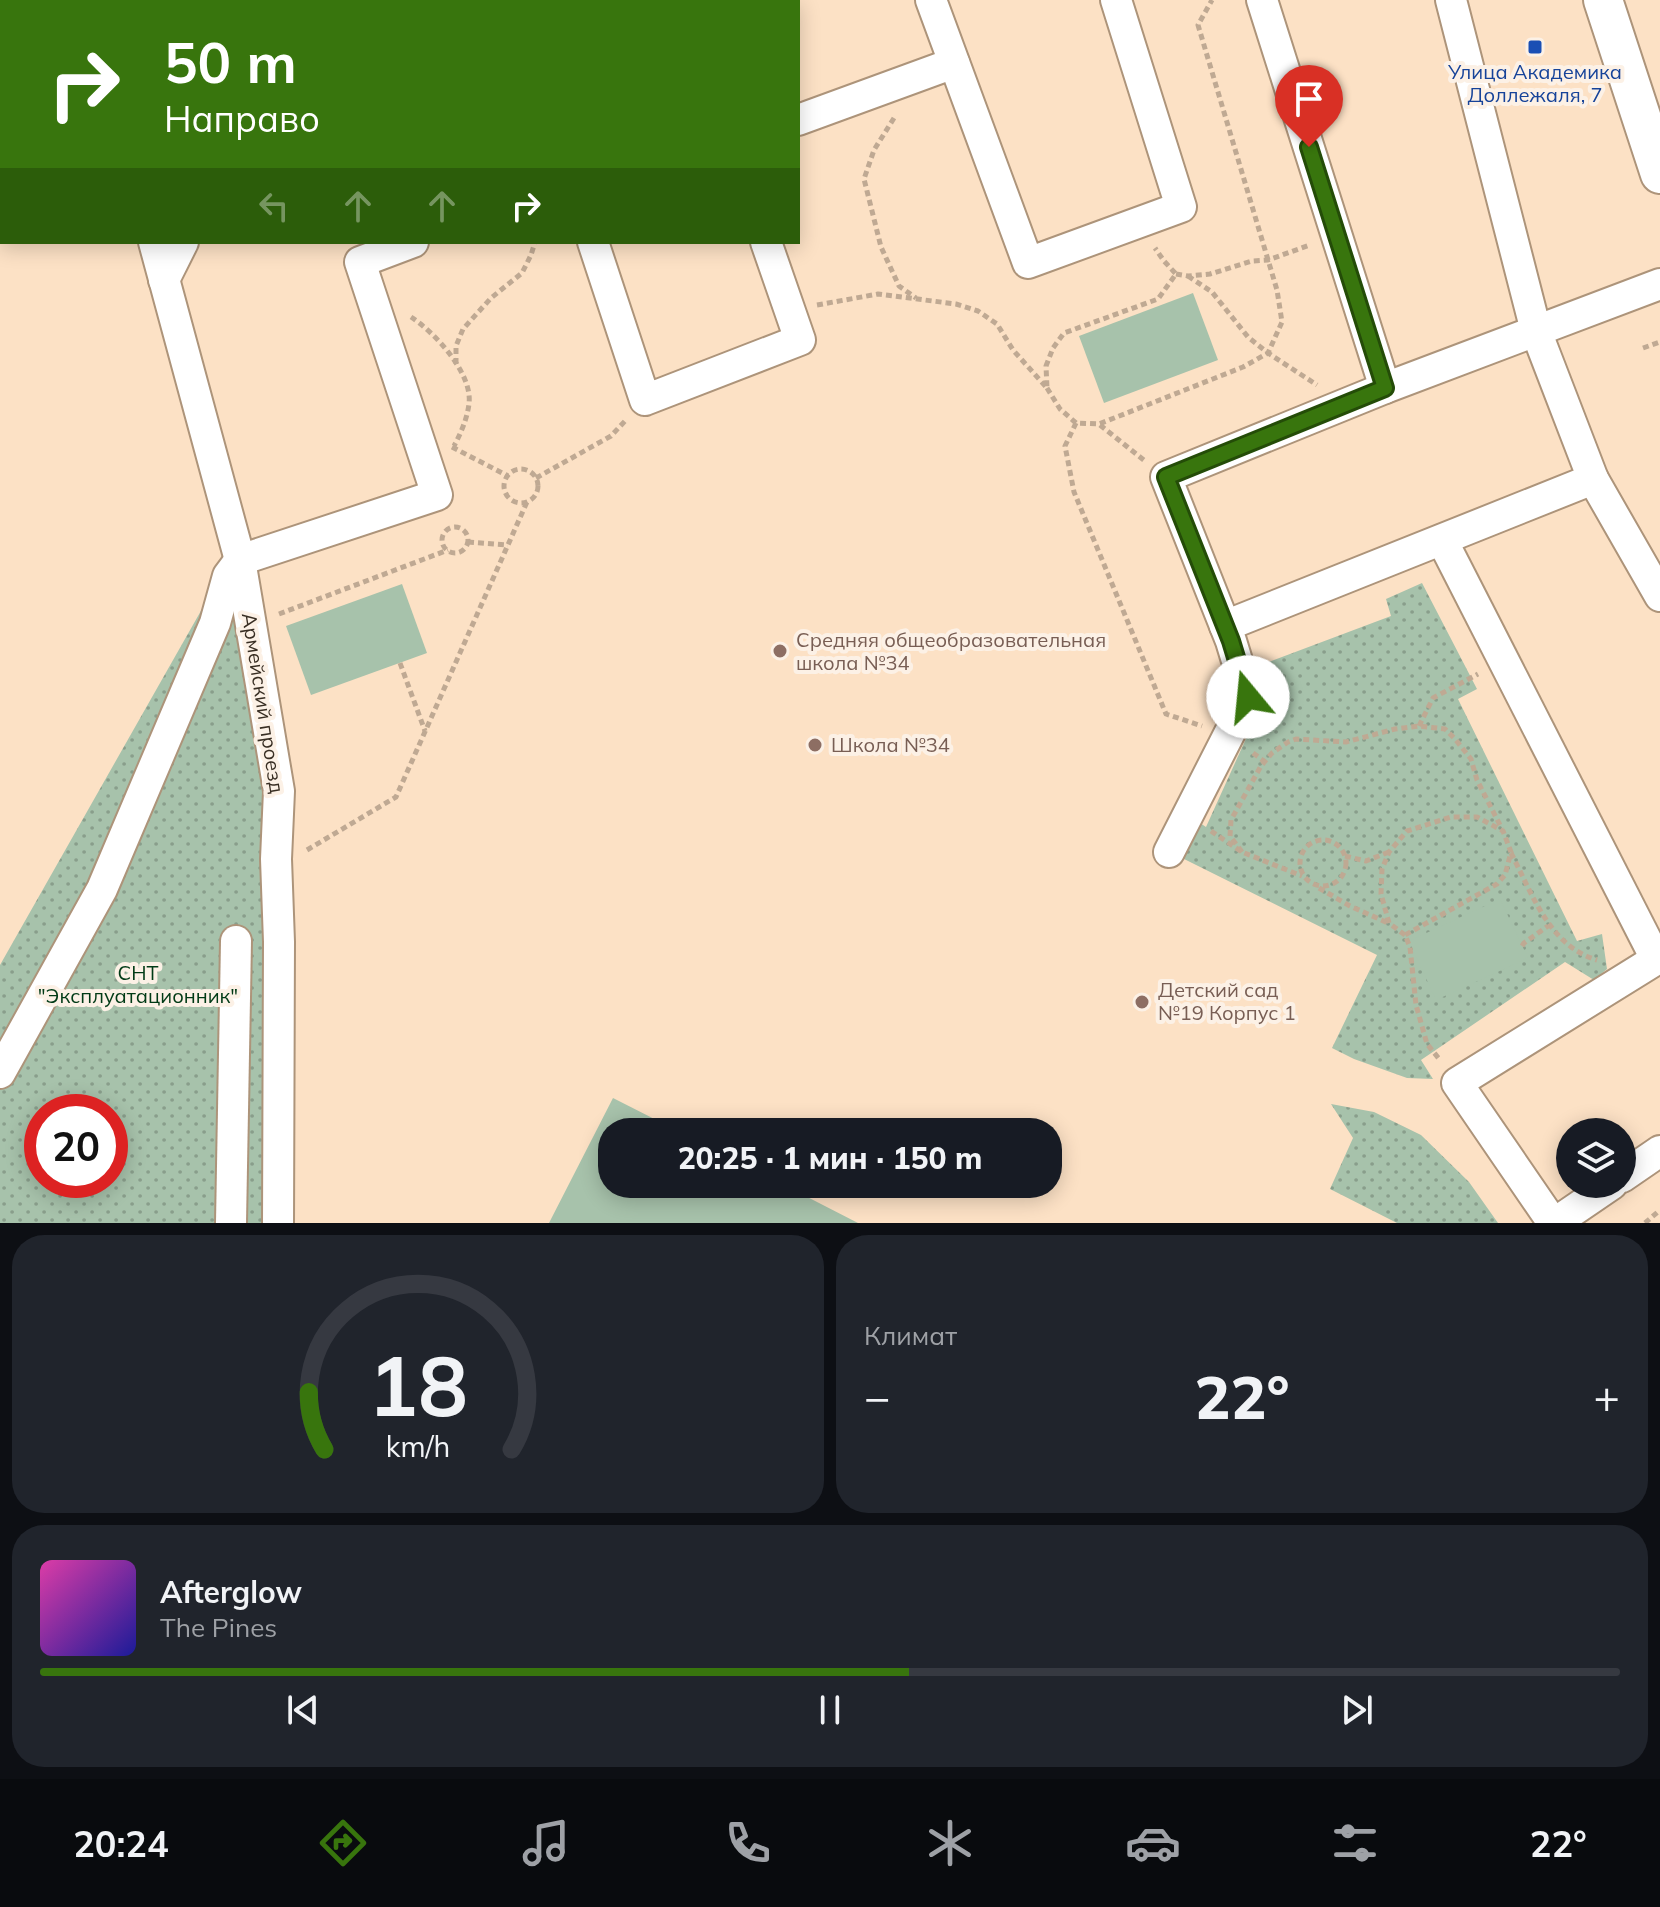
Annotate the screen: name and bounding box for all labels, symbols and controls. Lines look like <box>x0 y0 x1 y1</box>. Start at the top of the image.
text: 50 m <box>164 27 297 97</box>
icon: right <box>32 32 136 136</box>
marker: Улица Академика Доллежаля, 7 <box>1526 38 1544 56</box>
place label: Улица Академика Доллежаля, 7 <box>1447 59 1622 107</box>
pin <box>1275 65 1343 147</box>
icon: arrive <box>1287 77 1331 121</box>
text: Направо <box>164 96 320 141</box>
icon: left <box>252 184 296 228</box>
icon: ahead <box>336 184 380 228</box>
icon: ahead <box>420 184 464 228</box>
icon: right <box>504 184 548 228</box>
street label: Армейский проезд <box>237 611 290 795</box>
place label: Средняя общеобразовательная школа №34 <box>796 627 1106 675</box>
marker: Средняя общеобразовательная школа №34 <box>771 642 789 660</box>
position arrow <box>1206 655 1290 739</box>
place label: Школа №34 <box>831 732 950 757</box>
marker: Школа №34 <box>806 736 824 754</box>
park label: СНТ "Эксплуатационник" <box>38 960 238 1008</box>
place label: Детский сад №19 Корпус 1 <box>1158 977 1296 1025</box>
marker: Детский сад №19 Корпус 1 <box>1133 993 1151 1011</box>
speed limit sign: 20 <box>24 1094 128 1198</box>
map controls <box>1556 1118 1636 1198</box>
button: layers <box>1556 1118 1636 1198</box>
text: 20:25 · 1 мин · 150 m <box>678 1139 982 1177</box>
text: Климат <box>864 1319 957 1352</box>
text: 18 <box>368 1332 468 1437</box>
text: 22° <box>1194 1359 1290 1434</box>
text: − <box>864 1369 890 1424</box>
text: + <box>1594 1369 1620 1424</box>
text: km/h <box>386 1428 450 1464</box>
text: Afterglow <box>160 1573 302 1611</box>
text: The Pines <box>160 1611 277 1644</box>
icon: previous <box>281 1688 325 1732</box>
icon: pause <box>808 1688 852 1732</box>
icon: next <box>1335 1688 1379 1732</box>
icon: directions <box>315 1815 371 1871</box>
icon: music <box>518 1815 574 1871</box>
icon: phone <box>720 1815 776 1871</box>
icon: climate <box>922 1815 978 1871</box>
icon: car <box>1125 1815 1181 1871</box>
icon: filters <box>1327 1815 1383 1871</box>
text: 20:24 <box>73 1821 169 1866</box>
text: 22° <box>1530 1821 1587 1866</box>

